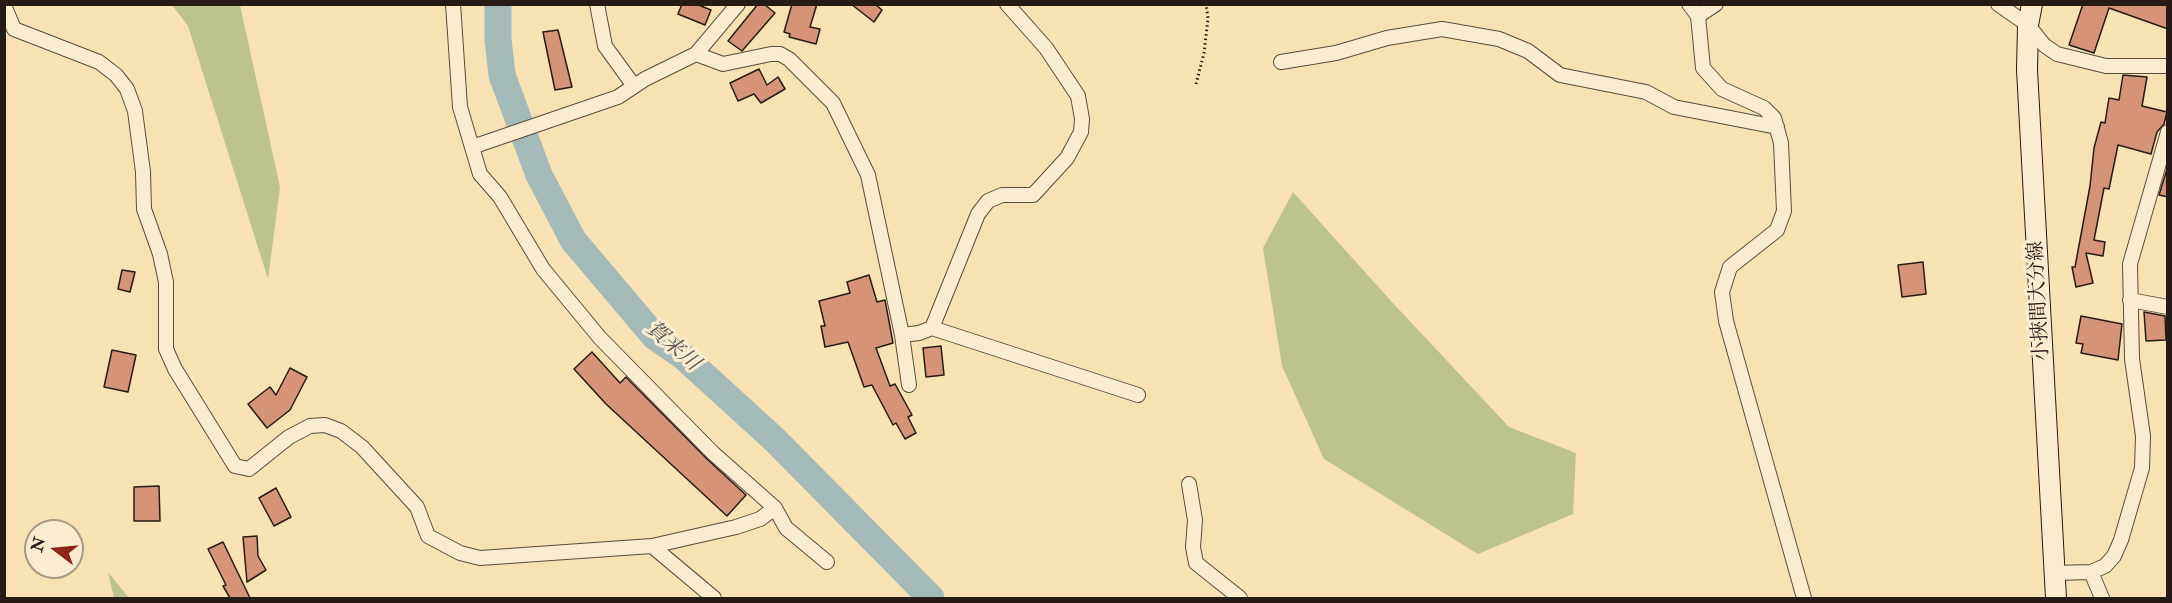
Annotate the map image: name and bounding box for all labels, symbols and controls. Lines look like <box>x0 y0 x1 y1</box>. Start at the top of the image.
street label: 小挾間大分線 <box>2025 240 2055 362</box>
water label: 賀来川 <box>640 317 704 377</box>
north arrow <box>24 519 84 579</box>
text: N <box>27 535 50 554</box>

